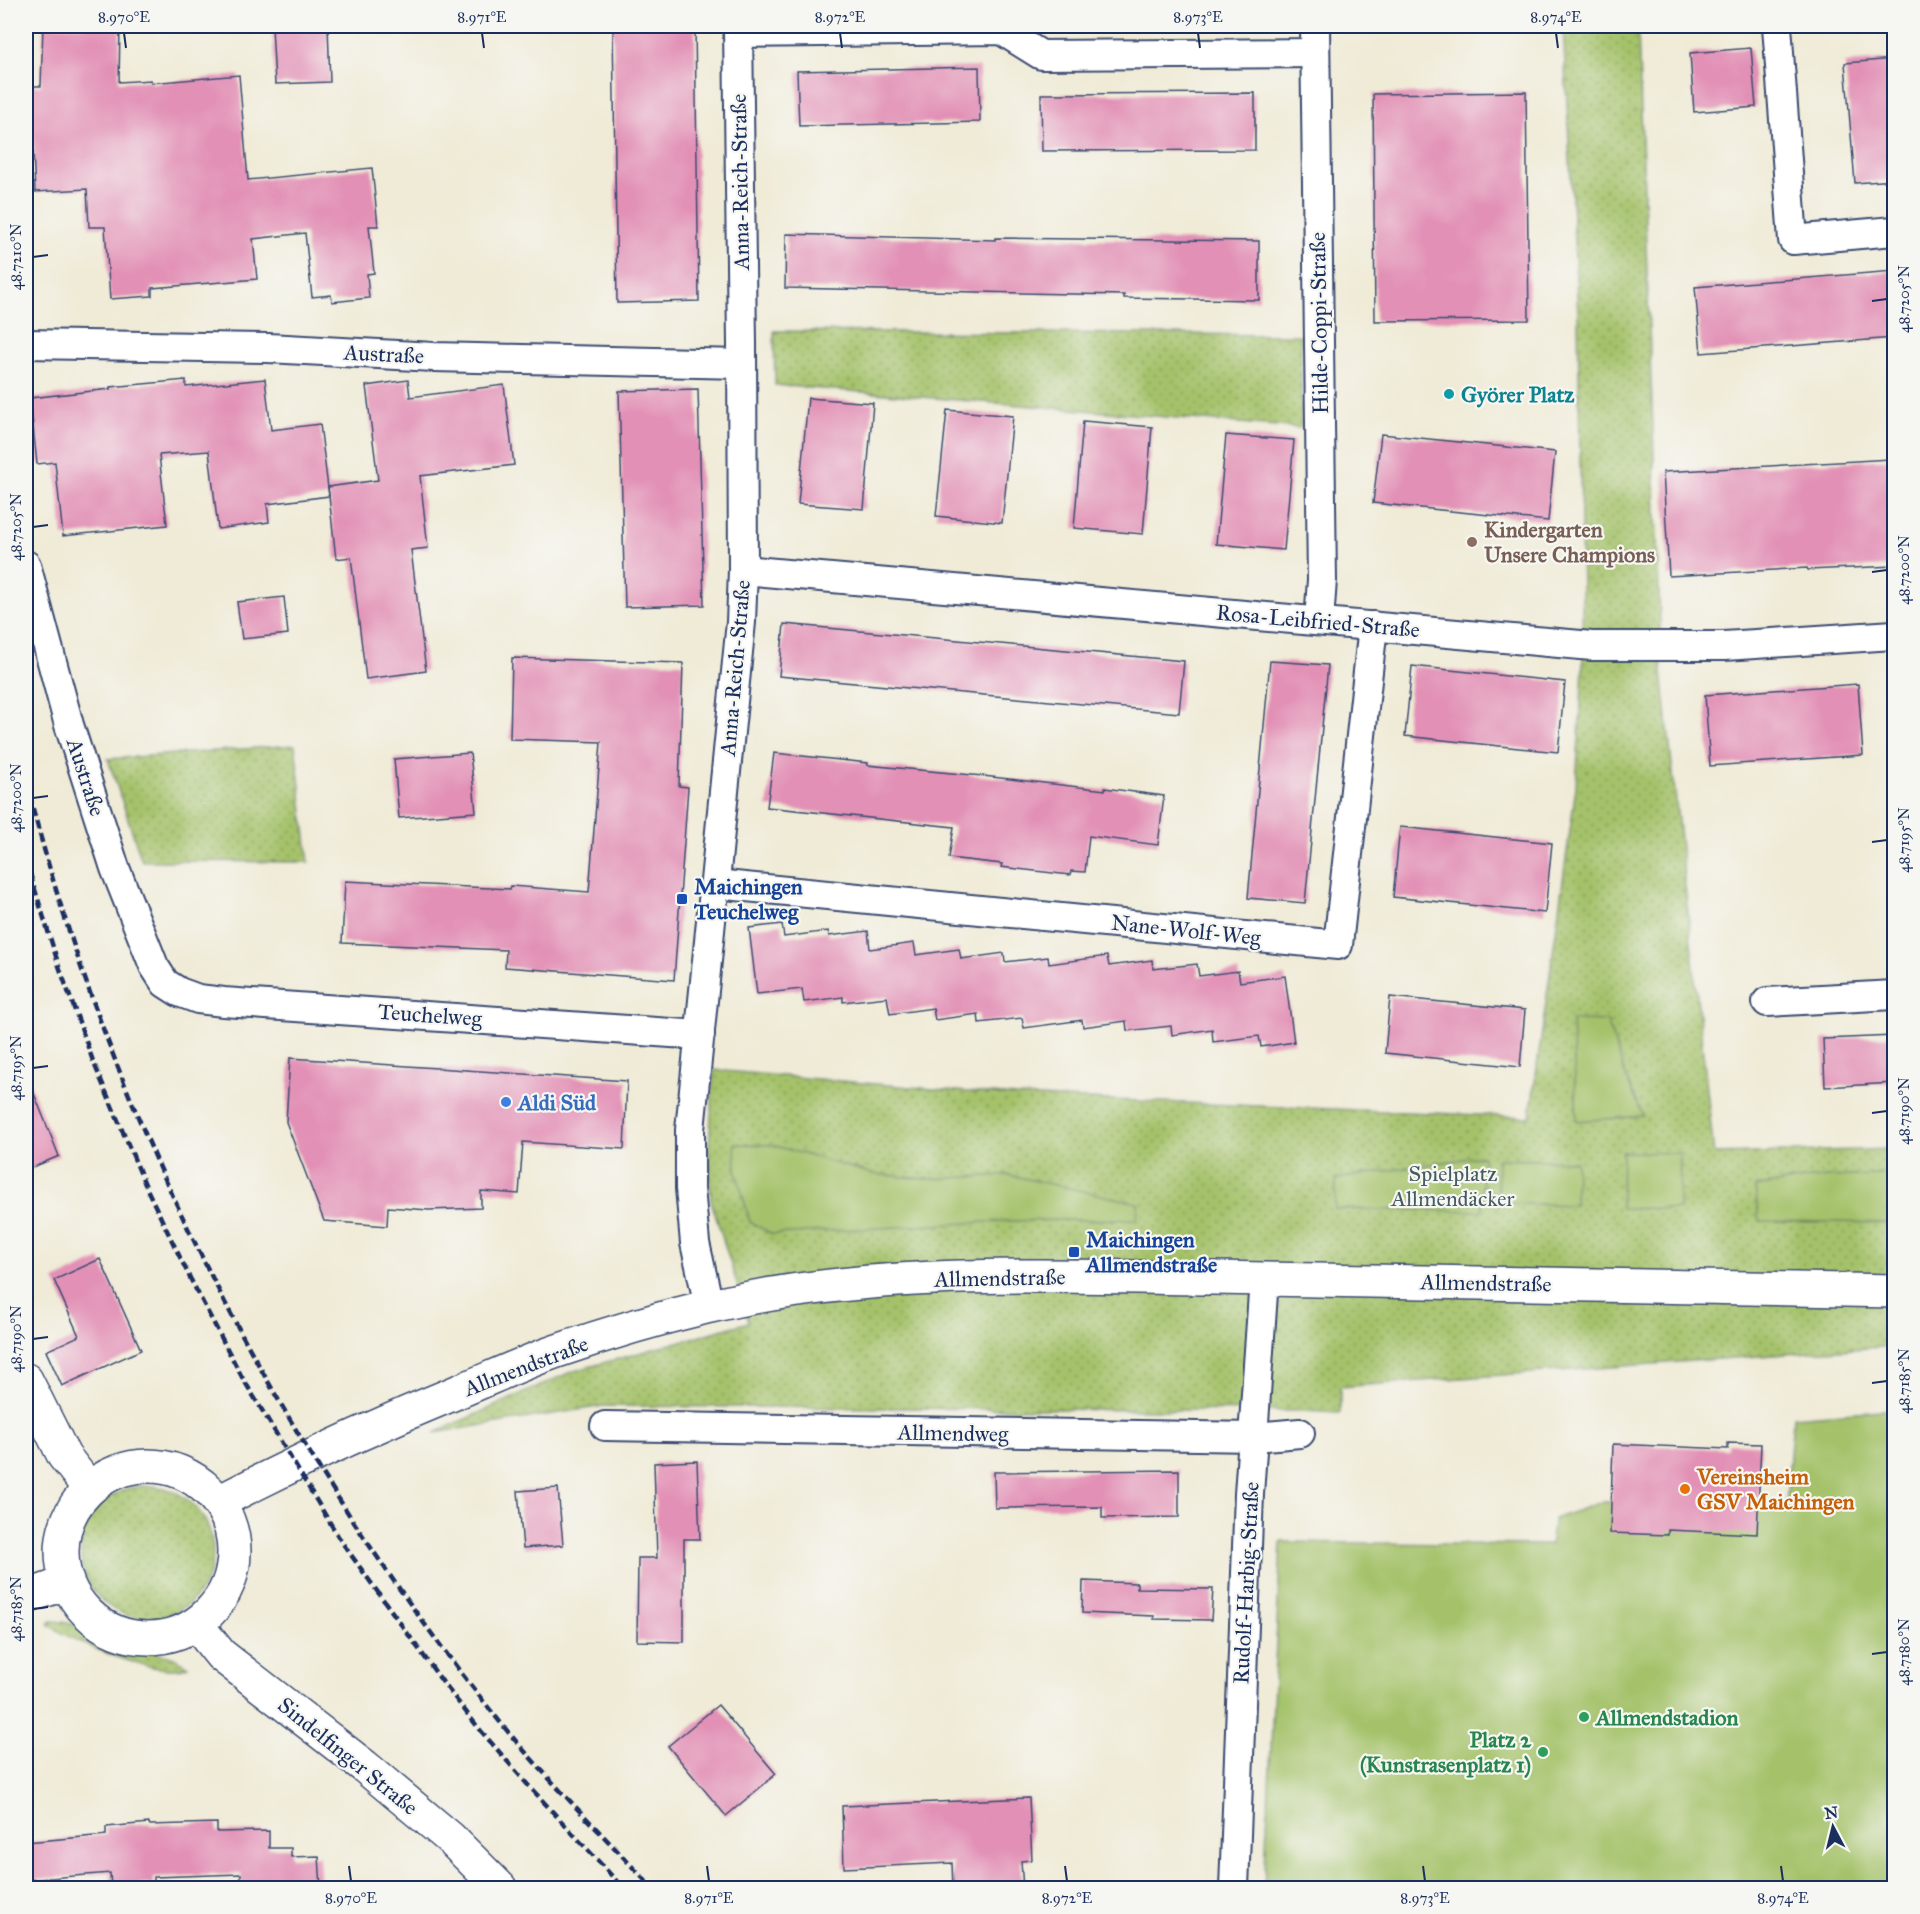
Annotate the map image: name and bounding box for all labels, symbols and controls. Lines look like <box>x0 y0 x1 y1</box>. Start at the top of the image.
text: 8.970°E <box>98 8 150 26</box>
text: 8.971°E <box>457 8 507 26</box>
text: 8.972°E <box>815 8 866 26</box>
text: 8.973°E <box>1173 8 1223 26</box>
text: 8.974°E <box>1530 8 1582 26</box>
street label: Anna-Reich-Straße <box>725 94 755 271</box>
text: 48.7210°N <box>7 223 25 290</box>
street label: Hilde-Coppi-Straße <box>1304 232 1334 414</box>
text: 48.7205°N <box>1895 265 1913 333</box>
street label: Austraße <box>342 338 425 370</box>
place label: Györer Platz <box>1461 381 1575 408</box>
marker: Györer Platz <box>1442 387 1456 401</box>
text: 48.7205°N <box>7 493 25 561</box>
place label: Kindergarten Unsere Champions <box>1484 516 1655 568</box>
marker: Kindergarten Unsere Champions <box>1465 535 1479 549</box>
text: 48.7200°N <box>1895 535 1913 605</box>
street label: Anna-Reich-Straße <box>714 579 756 758</box>
street label: Rosa-Leibfried-Straße <box>1215 599 1421 643</box>
street label: Austraße <box>60 734 111 819</box>
text: 48.7200°N <box>7 763 25 833</box>
text: 48.7195°N <box>1895 807 1913 873</box>
place label: Maichingen Teuchelweg <box>693 873 803 925</box>
marker: Maichingen Teuchelweg <box>675 892 689 906</box>
street label: Nane-Wolf-Weg <box>1110 909 1263 951</box>
street label: Teuchelweg <box>377 998 484 1032</box>
text: 48.7195°N <box>7 1035 25 1101</box>
text: 48.7190°N <box>1895 1077 1913 1145</box>
place label: Aldi Süd <box>516 1089 597 1116</box>
marker: Aldi Süd <box>499 1095 513 1109</box>
park label: Spielplatz Allmendäcker <box>1390 1160 1515 1212</box>
place label: Maichingen Allmendstraße <box>1084 1226 1217 1278</box>
marker: Maichingen Allmendstraße <box>1067 1245 1081 1259</box>
street label: Allmendstraße <box>933 1263 1066 1293</box>
street label: Allmendstraße <box>1419 1268 1552 1298</box>
text: 48.7190°N <box>7 1305 25 1373</box>
street label: Allmendstraße <box>459 1330 592 1402</box>
text: 48.7185°N <box>1895 1348 1913 1414</box>
street label: Allmendweg <box>896 1419 1009 1447</box>
place label: Vereinsheim GSV Maichingen <box>1696 1463 1855 1515</box>
street label: Rudolf-Harbig-Straße <box>1227 1481 1265 1685</box>
marker: Vereinsheim GSV Maichingen <box>1678 1482 1692 1496</box>
text: 48.7185°N <box>7 1576 25 1642</box>
text: 48.7180°N <box>1895 1618 1913 1686</box>
street label: Sindelfinger Straße <box>273 1691 423 1821</box>
place label: Allmendstadion <box>1594 1704 1739 1731</box>
marker: Allmendstadion <box>1577 1710 1591 1724</box>
place label: Platz 2 (Kunstrasenplatz 1) <box>1360 1726 1532 1778</box>
marker: Platz 2 (Kunstrasenplatz 1) <box>1536 1745 1550 1759</box>
north arrow <box>1803 1797 1863 1857</box>
text: N <box>1823 1802 1840 1823</box>
text: 8.970°E <box>325 1889 377 1907</box>
text: 8.971°E <box>684 1889 734 1907</box>
text: 8.972°E <box>1042 1889 1093 1907</box>
text: 8.973°E <box>1400 1889 1450 1907</box>
text: 8.974°E <box>1757 1889 1809 1907</box>

